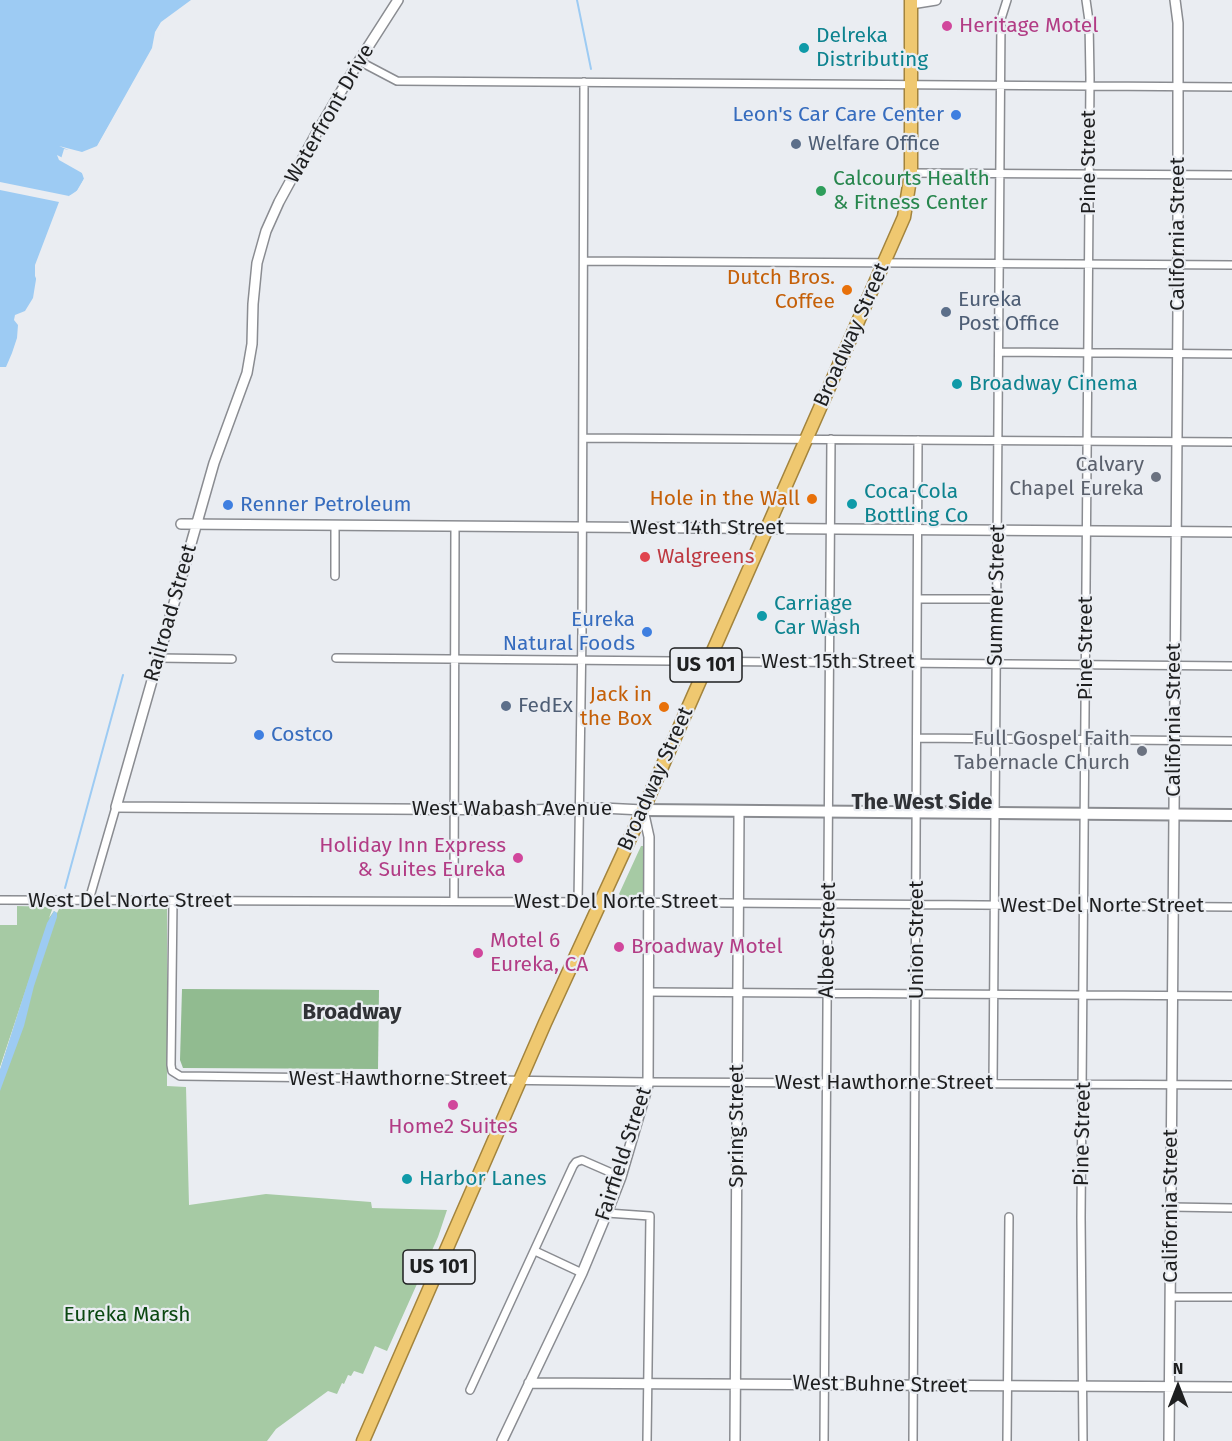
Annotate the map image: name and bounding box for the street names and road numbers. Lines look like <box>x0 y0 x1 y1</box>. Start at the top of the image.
street label: Waterfront Drive <box>280 40 380 188</box>
street label: Pine Street <box>1076 110 1102 214</box>
street label: California Street <box>1165 157 1191 311</box>
street label: Broadway Street <box>809 259 895 411</box>
street label: West 14th Street <box>630 515 784 541</box>
street label: Summer Street <box>983 524 1011 666</box>
street label: Railroad Street <box>139 541 203 685</box>
street label: Pine Street <box>1073 596 1099 700</box>
street label: California Street <box>1161 643 1187 797</box>
road number: US 101 <box>670 648 742 682</box>
street label: West 15th Street <box>761 649 915 675</box>
street label: Broadway Street <box>613 703 699 855</box>
street label: West Wabash Avenue <box>412 796 612 822</box>
street label: Union Street <box>904 880 930 1000</box>
street label: Albee Street <box>814 882 842 998</box>
street label: West Del Norte Street <box>28 888 232 914</box>
street label: West Del Norte Street <box>514 889 718 915</box>
street label: West Del Norte Street <box>1000 893 1204 919</box>
street label: Spring Street <box>724 1064 750 1188</box>
street label: West Hawthorne Street <box>289 1066 507 1092</box>
street label: West Hawthorne Street <box>775 1070 993 1096</box>
street label: Pine Street <box>1069 1082 1097 1186</box>
street label: Fairfield Street <box>591 1084 657 1224</box>
street label: California Street <box>1158 1129 1184 1283</box>
road number: US 101 <box>403 1250 475 1284</box>
street label: West Buhne Street <box>792 1371 968 1399</box>

